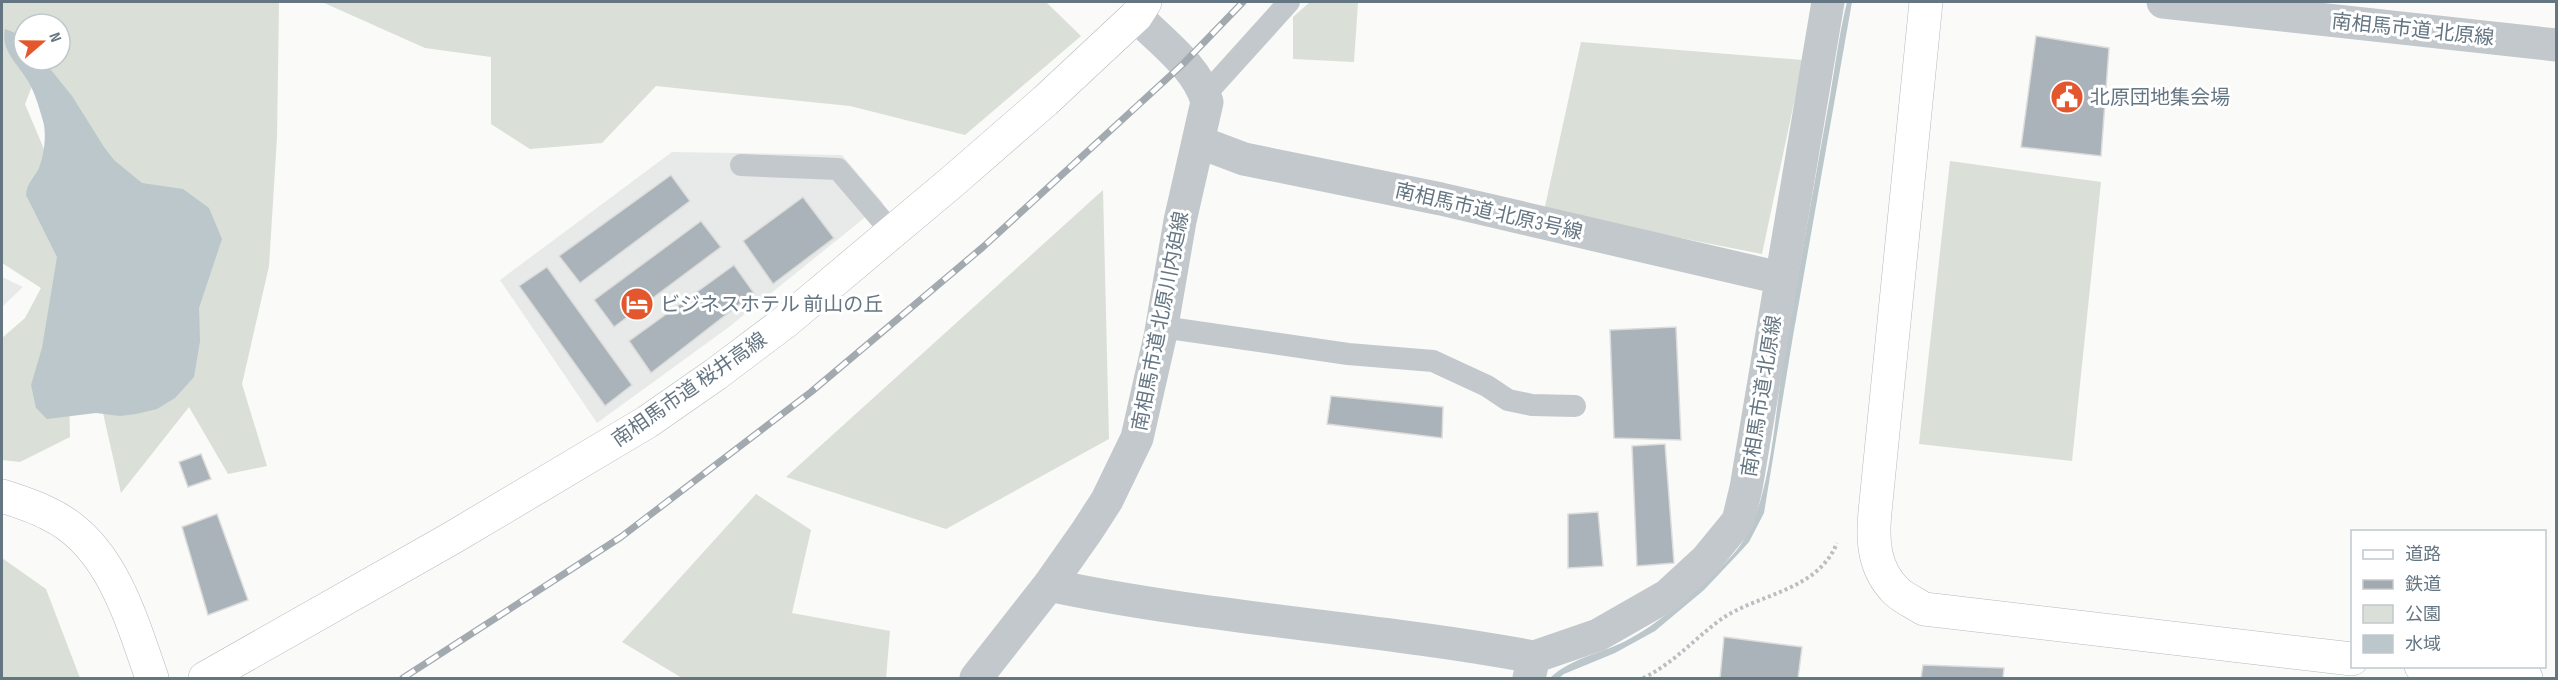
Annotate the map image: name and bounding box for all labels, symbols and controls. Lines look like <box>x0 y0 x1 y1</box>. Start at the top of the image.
street label: 南相馬市道 北原線 <box>2330 10 2495 50</box>
north arrow <box>12 12 72 72</box>
text: N <box>44 30 65 45</box>
public building icon: 北原団地集会場 <box>2049 79 2085 115</box>
place label: 北原団地集会場 <box>2090 86 2230 110</box>
street label: 南相馬市道 北原3号線 <box>1393 179 1585 245</box>
street label: 南相馬市道 北原川内廹線 <box>1128 209 1194 433</box>
hotel icon: ビジネスホテル 前山の丘 <box>619 286 655 322</box>
place label: ビジネスホテル 前山の丘 <box>660 293 883 317</box>
street label: 南相馬市道 北原線 <box>1737 314 1787 479</box>
street label: 南相馬市道 桜井高線 <box>608 327 771 452</box>
legend <box>2351 530 2546 668</box>
text: 道路 <box>2405 544 2441 565</box>
text: 鉄道 <box>2405 574 2441 595</box>
text: 公園 <box>2405 604 2441 625</box>
text: 水域 <box>2405 634 2441 655</box>

